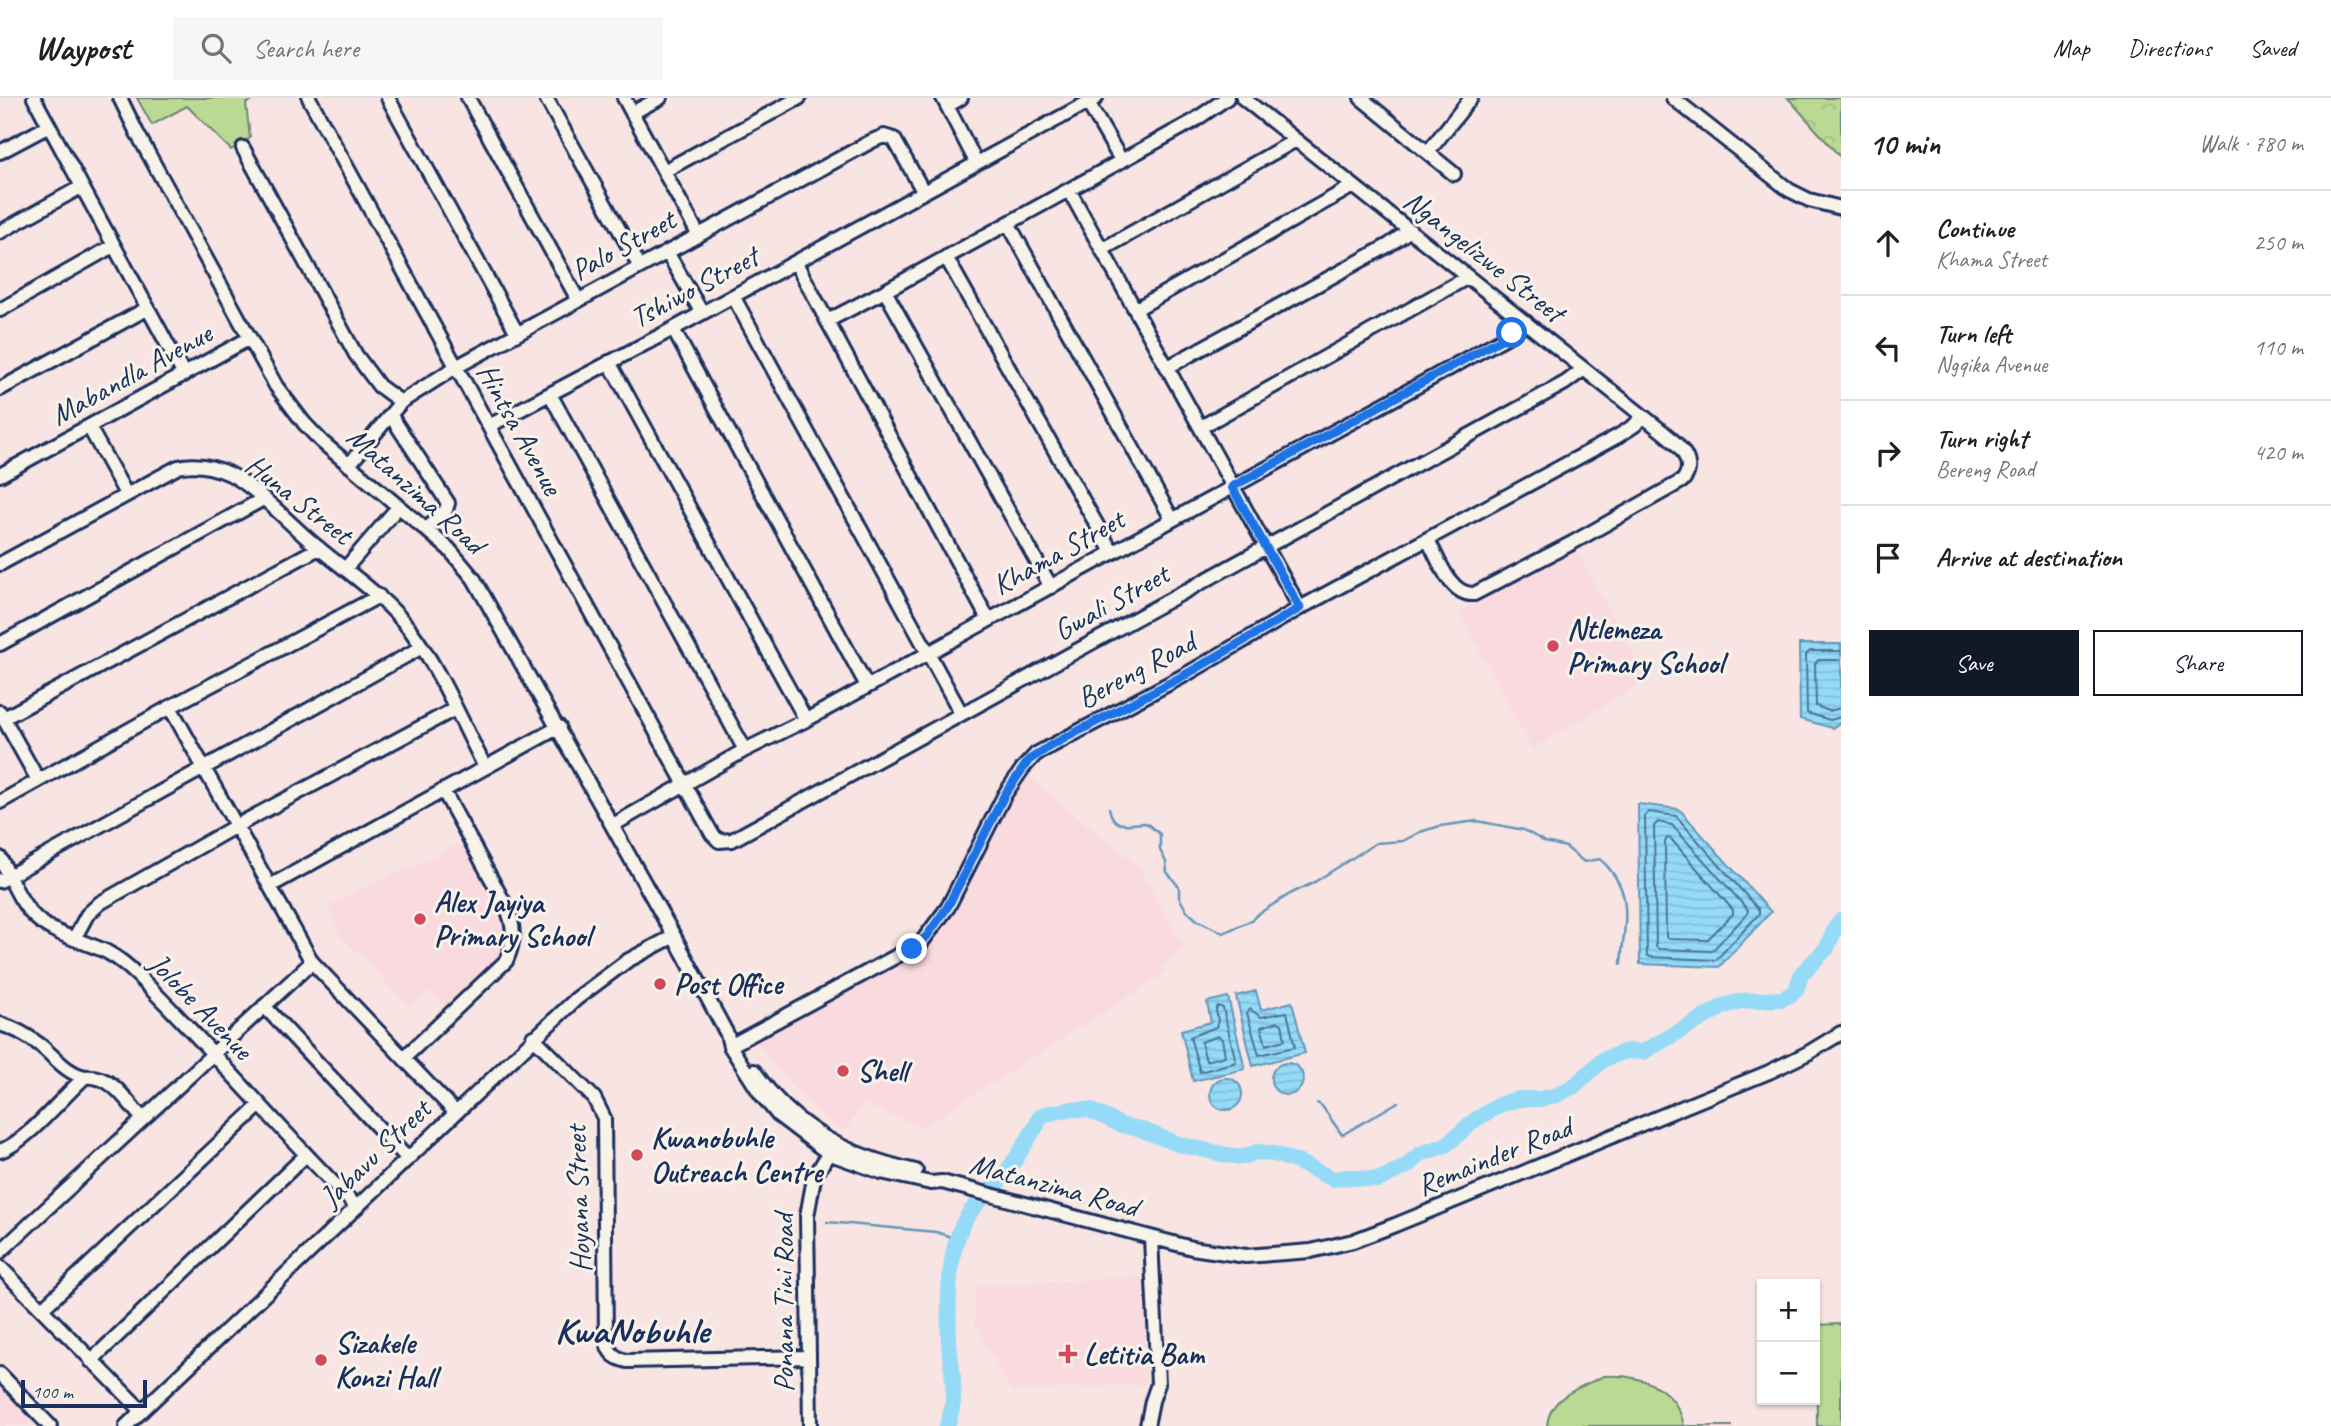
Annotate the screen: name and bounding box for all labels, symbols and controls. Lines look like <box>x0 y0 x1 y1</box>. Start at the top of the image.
search box <box>173 17 663 80</box>
text: Waypost <box>35 27 131 69</box>
icon: search <box>197 29 235 67</box>
text: Search here <box>253 32 359 65</box>
text: Map <box>2053 33 2090 63</box>
text: Directions <box>2128 33 2211 63</box>
text: Saved <box>2249 33 2296 63</box>
text: 10 min <box>1869 125 1940 163</box>
text: Walk · 780 m <box>2199 129 2303 158</box>
street label: Ngangelizwe Street <box>1396 181 1575 333</box>
street label: Palo Street <box>564 199 685 289</box>
text: Continue <box>1936 212 2014 245</box>
icon: ahead <box>1869 224 1907 262</box>
text: 250 m <box>2254 228 2303 257</box>
street label: Tshiwo Street <box>623 236 768 337</box>
text: Khama Street <box>1936 245 2047 274</box>
street label: Mabandla Avenue <box>44 313 220 434</box>
route start <box>1496 317 1527 348</box>
text: Turn left <box>1936 317 2011 350</box>
icon: left <box>1869 329 1907 367</box>
text: 110 m <box>2254 333 2303 362</box>
text: Ngqika Avenue <box>1936 350 2047 379</box>
street label: Hintsa Avenue <box>468 357 573 503</box>
street label: Matanzima Road <box>339 418 496 565</box>
text: Turn right <box>1936 422 2027 455</box>
icon: right <box>1869 434 1907 472</box>
text: 420 m <box>2254 438 2303 467</box>
street label: Huna Street <box>238 445 363 554</box>
text: Bereng Road <box>1936 455 2035 484</box>
street label: Khama Street <box>986 499 1133 604</box>
icon: arrive <box>1869 539 1907 577</box>
text: Arrive at destination <box>1936 541 2122 574</box>
street label: Gwali Street <box>1047 553 1178 649</box>
place label: Ntlemeza Primary School <box>1567 610 1729 682</box>
street label: Bereng Road <box>1070 621 1205 717</box>
button: Save <box>1869 630 2079 696</box>
button: Share <box>2093 630 2303 696</box>
marker: Ntlemeza Primary School <box>1545 638 1561 654</box>
place label: Alex Jayiya Primary School <box>434 883 596 955</box>
marker: Alex Jayiya Primary School <box>412 911 428 927</box>
route end <box>896 933 927 964</box>
street label: Jolobe Avenue <box>139 943 263 1069</box>
place label: Post Office <box>674 965 785 1003</box>
marker: Post Office <box>652 976 668 992</box>
place label: Shell <box>857 1052 913 1090</box>
marker: Shell <box>835 1063 851 1079</box>
street label: Jabavu Street <box>310 1089 441 1217</box>
street label: Remainder Road <box>1411 1106 1581 1204</box>
place label: Kwanobuhle Outreach Centre <box>651 1119 824 1191</box>
street label: Hoyana Street <box>556 1122 600 1273</box>
street label: Matanzima Road <box>966 1144 1146 1227</box>
marker: Kwanobuhle Outreach Centre <box>629 1147 645 1163</box>
street label: Ponana Tini Road <box>764 1210 802 1392</box>
map controls <box>1757 1279 1820 1405</box>
button: + <box>1757 1279 1820 1342</box>
district label: KwaNobuhle <box>555 1307 713 1354</box>
place label: Sizakele Konzi Hall <box>335 1324 442 1396</box>
place label: Letitia Bam <box>1084 1335 1206 1373</box>
button: − <box>1757 1342 1820 1405</box>
marker: Letitia Bam <box>1058 1344 1078 1364</box>
marker: Sizakele Konzi Hall <box>313 1352 329 1368</box>
scale bar <box>21 1377 147 1409</box>
text: 100 m <box>32 1380 73 1404</box>

